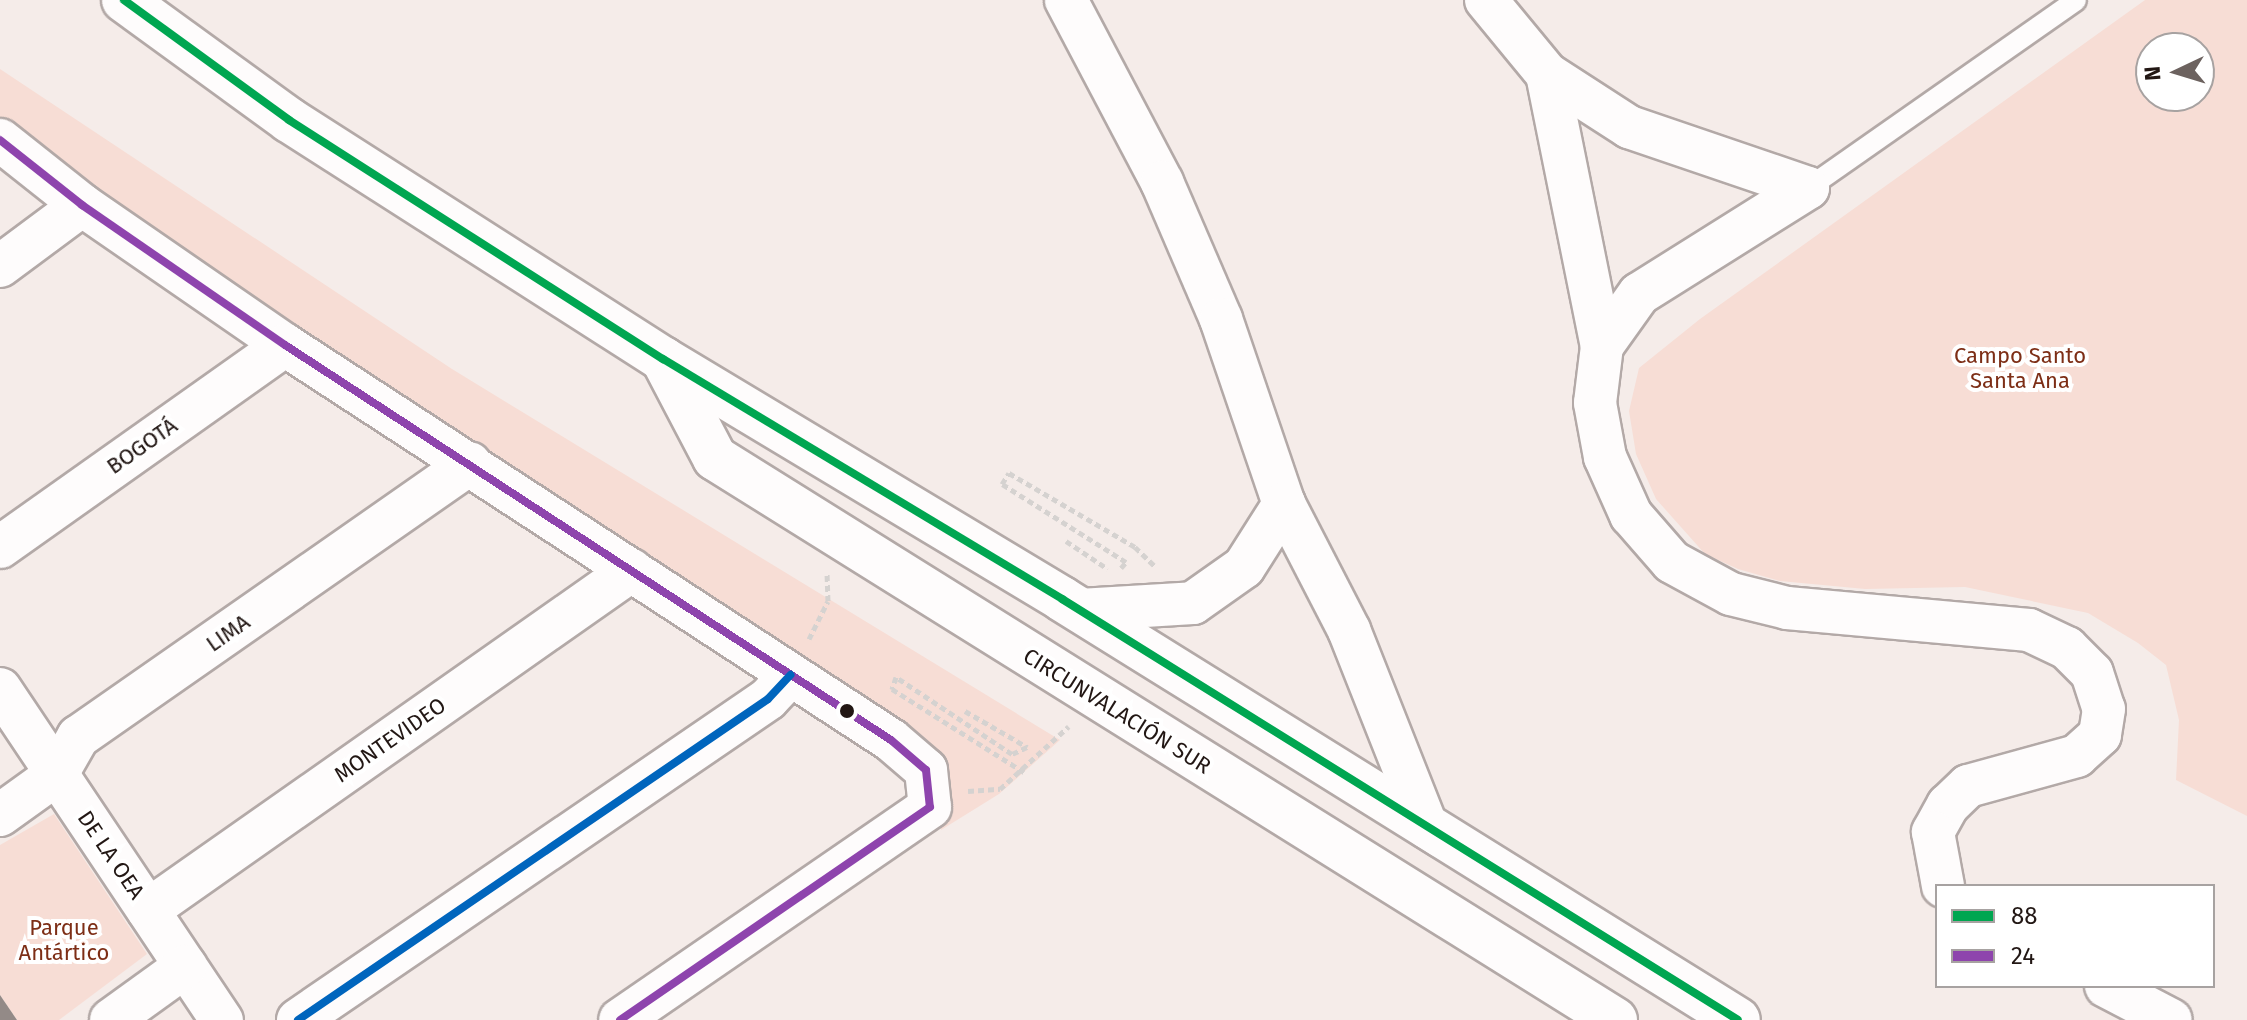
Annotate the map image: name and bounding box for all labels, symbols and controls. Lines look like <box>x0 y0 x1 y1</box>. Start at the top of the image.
north arrow <box>2135 32 2215 112</box>
text: N <box>2139 65 2167 82</box>
park label: Campo Santo Santa Ana <box>1954 342 2086 394</box>
street label: BOGOTÁ <box>102 412 182 480</box>
street label: LIMA <box>201 609 255 657</box>
street label: CIRCUNVALACIÓN SUR <box>1018 643 1216 779</box>
street label: MONTEVIDEO <box>329 692 451 788</box>
unlabelled marker <box>839 703 855 719</box>
street label: DE LA OEA <box>72 806 150 904</box>
legend <box>1935 884 2215 988</box>
text: 88 <box>2011 902 2037 930</box>
park label: Parque Antártico <box>19 914 109 966</box>
text: 24 <box>2011 942 2035 970</box>

